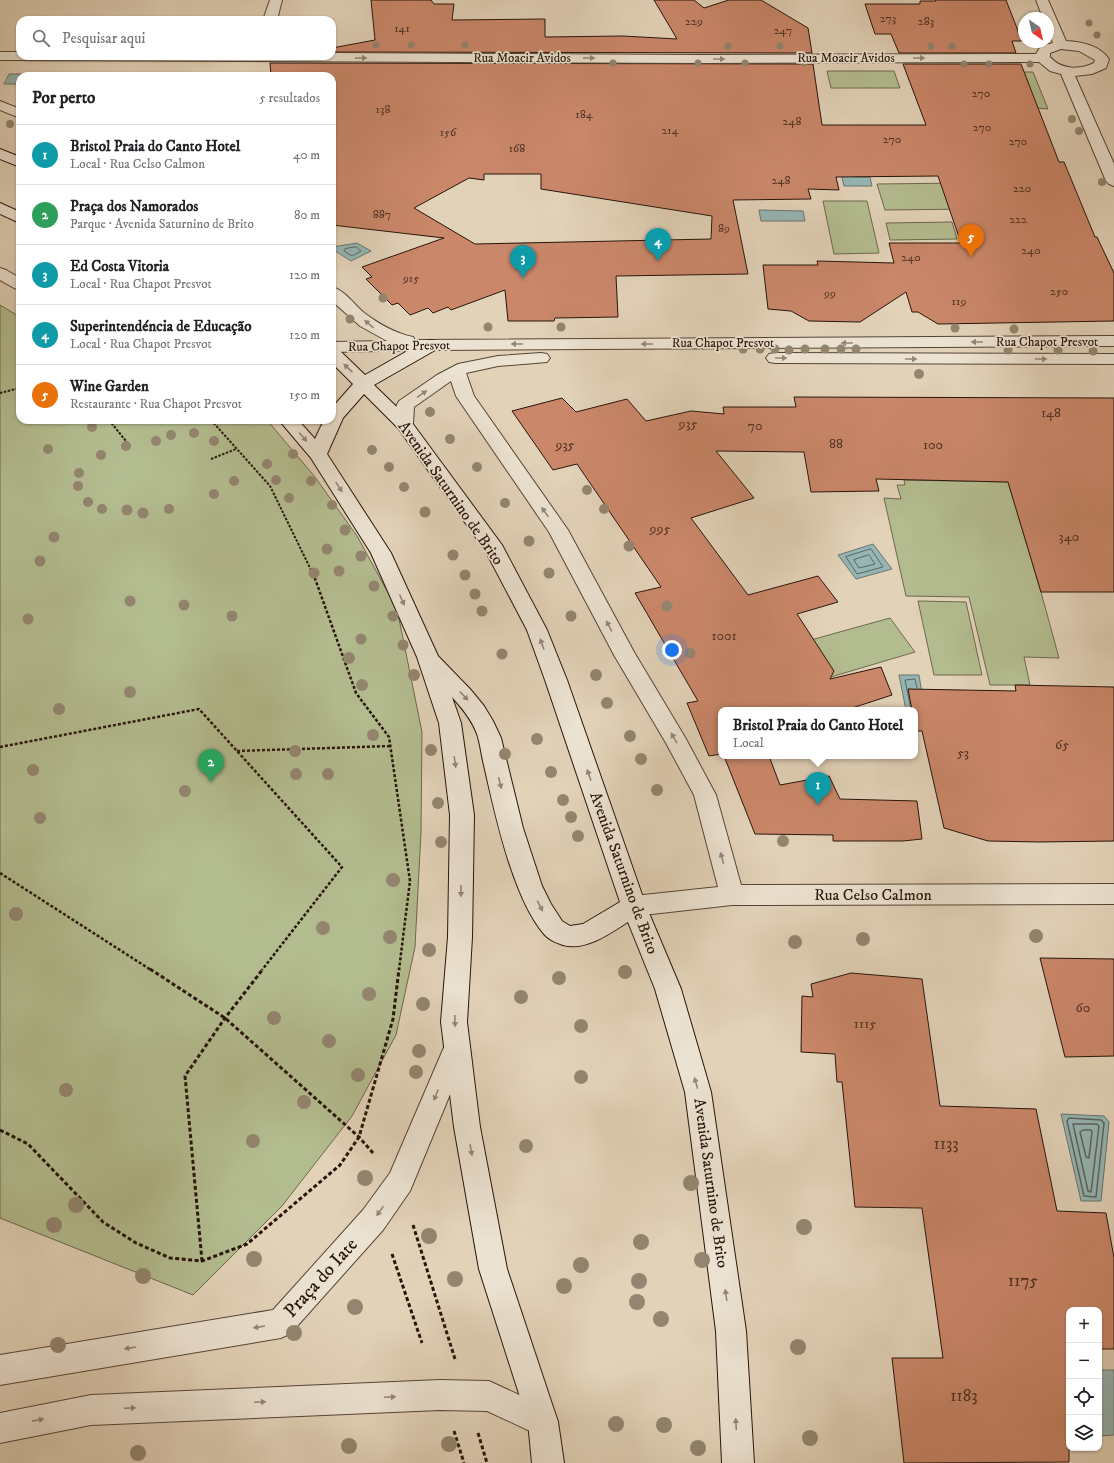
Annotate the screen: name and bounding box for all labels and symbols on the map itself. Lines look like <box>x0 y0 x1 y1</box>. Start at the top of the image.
house number: 273 <box>880 11 896 26</box>
north arrow <box>1018 12 1054 48</box>
house number: 229 <box>685 14 703 29</box>
house number: 283 <box>918 14 934 29</box>
house number: 141 <box>394 21 410 36</box>
house number: 247 <box>774 23 792 38</box>
street label: Rua Moacir Avidos <box>473 50 571 66</box>
street label: Rua Moacir Avidos <box>797 50 895 66</box>
one-way arrow <box>355 55 368 61</box>
one-way arrow <box>583 55 596 61</box>
one-way arrow <box>913 55 926 61</box>
one-way arrow <box>713 56 726 62</box>
house number: 270 <box>972 86 990 101</box>
house number: 138 <box>376 102 390 117</box>
house number: 184 <box>575 107 594 122</box>
house number: 248 <box>783 114 801 129</box>
house number: 270 <box>973 120 991 135</box>
house number: 214 <box>661 123 680 138</box>
house number: 156 <box>440 125 457 140</box>
house number: 270 <box>883 132 901 147</box>
house number: 270 <box>1009 134 1027 149</box>
house number: 168 <box>509 141 525 156</box>
house number: 248 <box>772 173 790 188</box>
house number: 220 <box>1013 181 1031 196</box>
house number: 887 <box>373 207 391 222</box>
house number: 222 <box>1009 212 1027 227</box>
house number: 89 <box>718 221 730 236</box>
pin: 5 <box>958 224 984 257</box>
pin: 4 <box>645 228 671 261</box>
house number: 240 <box>1021 243 1041 258</box>
pin: 3 <box>510 245 536 278</box>
house number: 240 <box>901 250 921 265</box>
house number: 915 <box>402 271 419 286</box>
house number: 250 <box>1050 284 1068 299</box>
house number: 99 <box>823 286 836 301</box>
house number: 119 <box>952 294 966 309</box>
one-way arrow <box>363 320 374 329</box>
street label: Rua Chapot Presvot <box>996 334 1098 350</box>
street label: Rua Chapot Presvot <box>672 335 774 351</box>
street label: Rua Chapot Presvot <box>348 337 450 355</box>
one-way arrow <box>970 339 983 345</box>
one-way arrow <box>840 340 853 346</box>
one-way arrow <box>510 341 523 347</box>
one-way arrow <box>640 341 653 347</box>
one-way arrow <box>775 355 788 361</box>
one-way arrow <box>905 356 918 362</box>
one-way arrow <box>1035 356 1048 362</box>
one-way arrow <box>343 363 353 372</box>
one-way arrow <box>417 390 427 398</box>
house number: 148 <box>1041 404 1061 422</box>
house number: 935 <box>677 415 698 433</box>
street label: Avenida Saturnino de Brito <box>394 417 508 569</box>
house number: 70 <box>748 417 762 435</box>
one-way arrow <box>298 433 307 442</box>
house number: 88 <box>829 435 843 453</box>
house number: 935 <box>554 436 575 454</box>
house number: 100 <box>923 436 943 454</box>
one-way arrow <box>335 482 343 492</box>
one-way arrow <box>541 507 549 518</box>
house number: 995 <box>649 520 671 538</box>
house number: 340 <box>1059 528 1079 546</box>
one-way arrow <box>399 595 405 606</box>
one-way arrow <box>606 620 612 631</box>
house number: 1001 <box>711 627 737 645</box>
one-way arrow <box>539 637 545 649</box>
your location <box>662 640 682 660</box>
one-way arrow <box>459 691 468 701</box>
one-way arrow <box>671 732 678 744</box>
house number: 65 <box>1055 736 1069 754</box>
house number: 53 <box>957 744 969 762</box>
pin: 2 <box>198 749 224 782</box>
one-way arrow <box>452 756 458 768</box>
one-way arrow <box>585 769 591 781</box>
pin: 1 <box>805 772 831 805</box>
one-way arrow <box>497 777 503 789</box>
street label: Avenida Saturnino de Brito <box>585 789 663 957</box>
one-way arrow <box>719 852 725 864</box>
one-way arrow <box>458 885 464 898</box>
street label: Rua Celso Calmon <box>814 885 932 905</box>
one-way arrow <box>536 900 543 912</box>
house number: 60 <box>1076 999 1090 1017</box>
one-way arrow <box>452 1015 458 1028</box>
house number: 1115 <box>854 1015 876 1033</box>
one-way arrow <box>693 1077 699 1089</box>
one-way arrow <box>433 1089 439 1101</box>
street label: Avenida Saturnino de Brito <box>689 1097 733 1269</box>
house number: 1133 <box>933 1133 959 1155</box>
one-way arrow <box>468 1144 474 1156</box>
one-way arrow <box>375 1205 384 1216</box>
street label: Praça do Iate <box>279 1233 363 1323</box>
house number: 1175 <box>1008 1270 1038 1292</box>
one-way arrow <box>723 1288 729 1301</box>
one-way arrow <box>253 1324 265 1330</box>
one-way arrow <box>124 1345 136 1351</box>
house number: 1183 <box>950 1385 978 1407</box>
one-way arrow <box>384 1394 397 1400</box>
one-way arrow <box>254 1399 266 1406</box>
one-way arrow <box>124 1405 137 1411</box>
one-way arrow <box>32 1417 44 1423</box>
one-way arrow <box>733 1418 740 1430</box>

